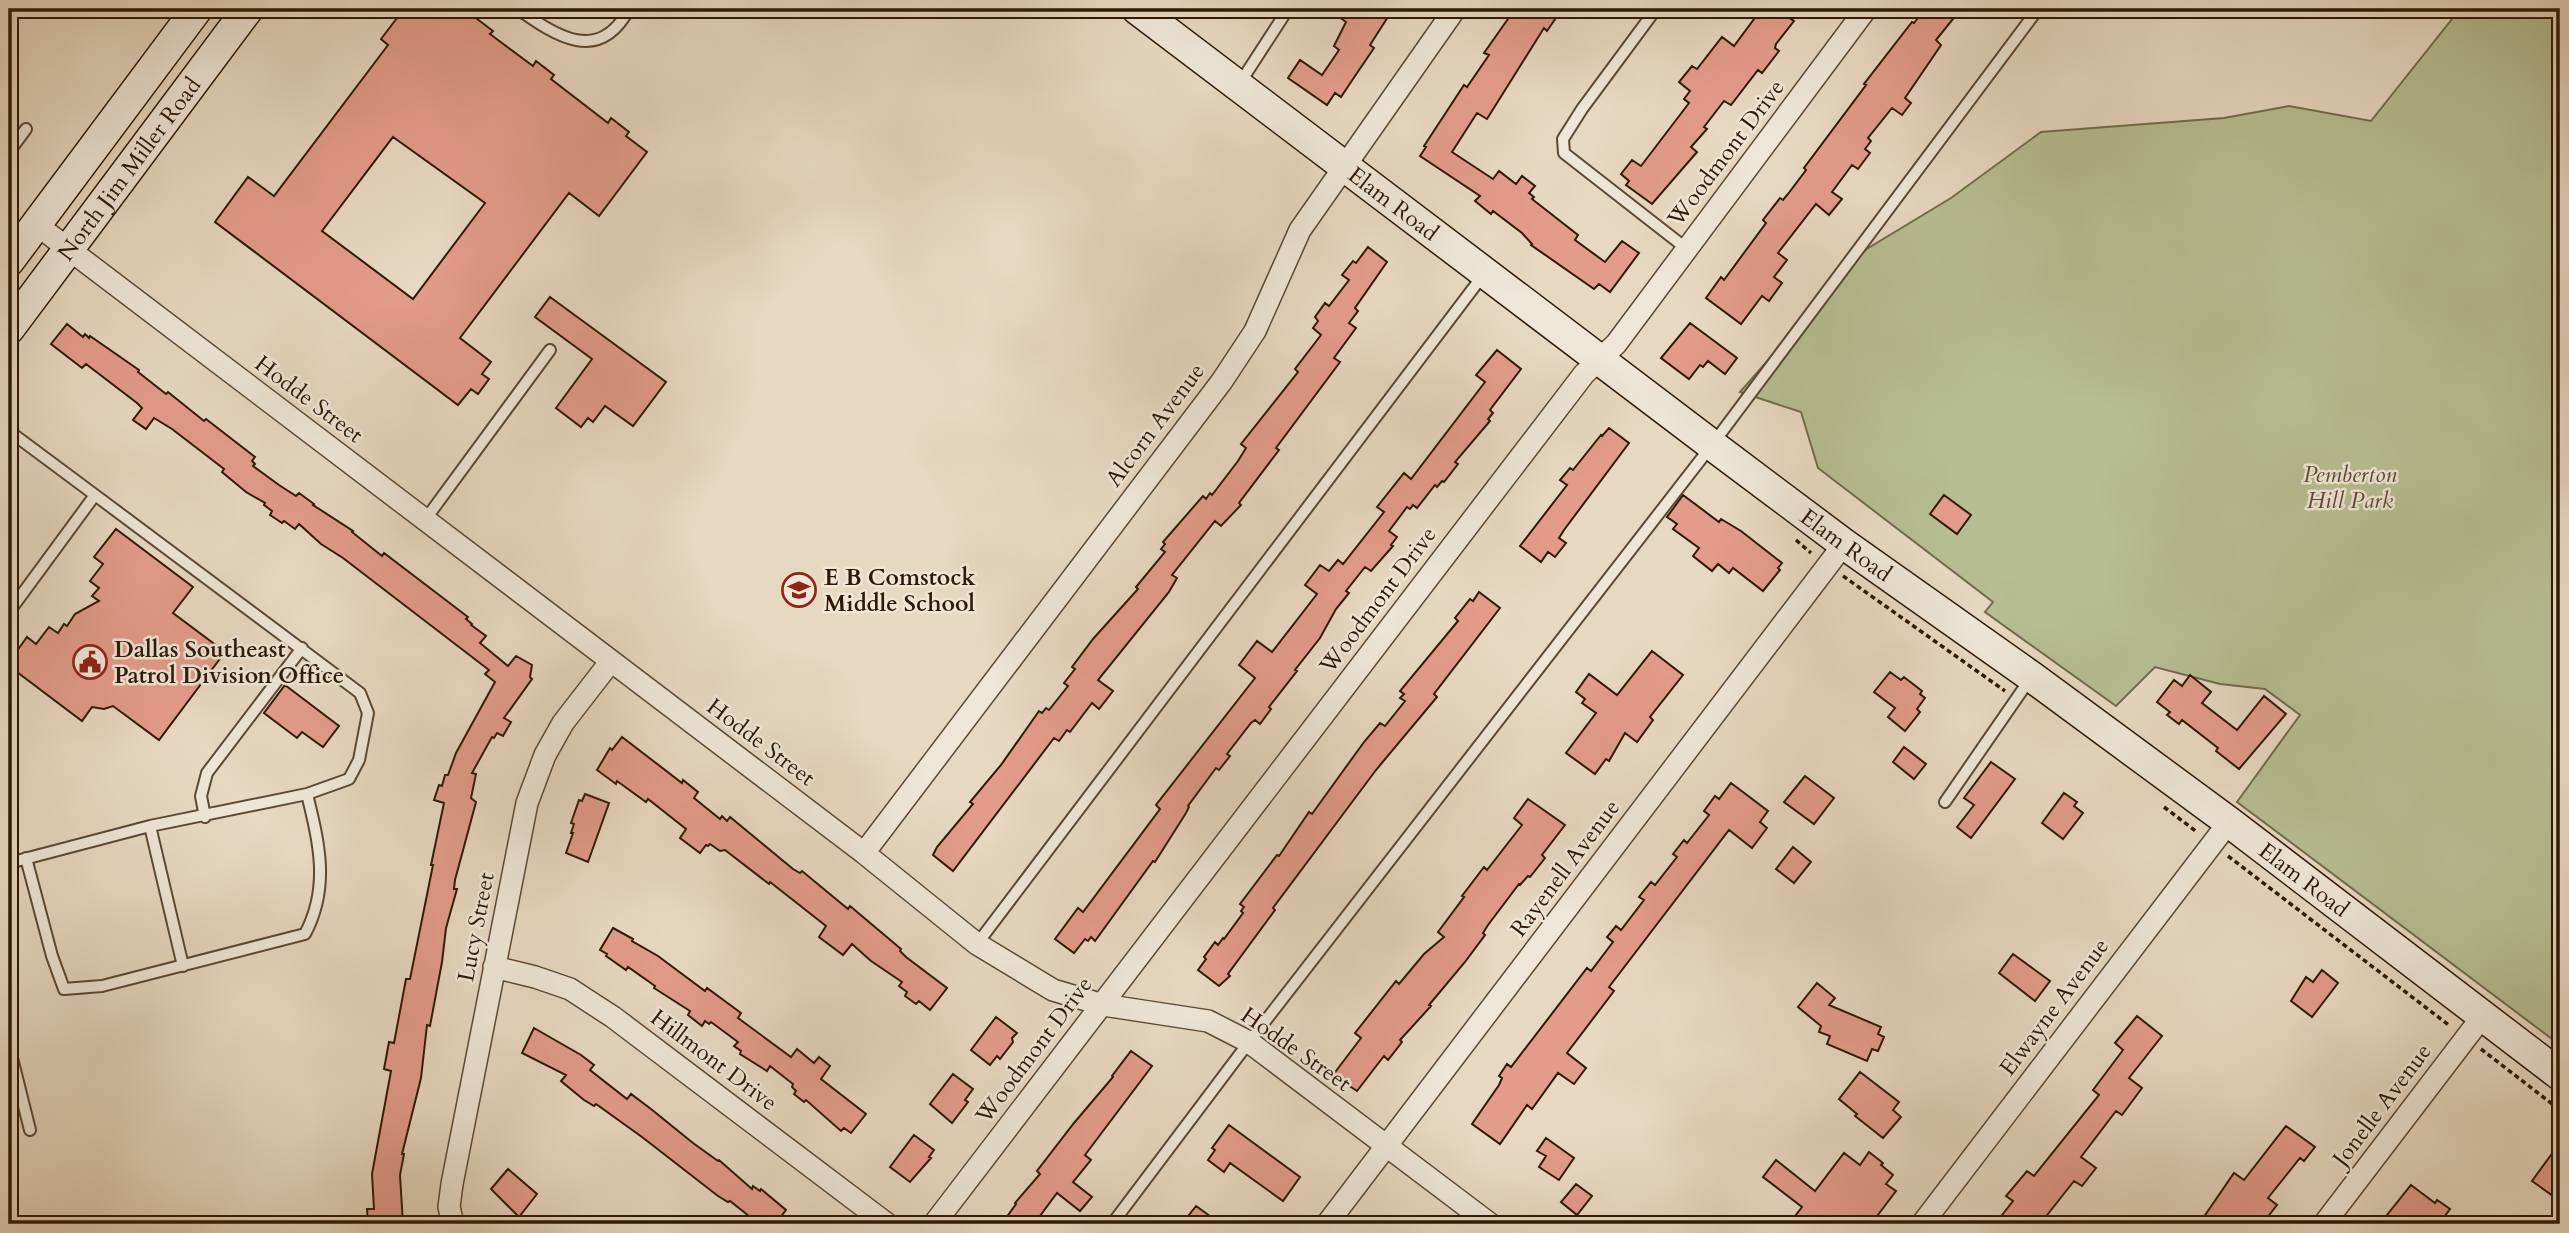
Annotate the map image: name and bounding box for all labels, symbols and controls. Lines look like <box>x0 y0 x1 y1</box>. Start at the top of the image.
street label: North Jim Miller Road <box>50 70 208 267</box>
street label: Woodmont Drive <box>1660 73 1792 234</box>
street label: Elam Road <box>1342 159 1446 248</box>
street label: Hodde Street <box>249 348 369 450</box>
street label: Alcorn Avenue <box>1098 357 1212 493</box>
park label: Pemberton Hill Park <box>2303 459 2397 516</box>
street label: Elam Road <box>1794 501 1899 589</box>
street label: Woodmont Drive <box>1312 520 1444 681</box>
place label: E B Comstock Middle School <box>824 562 976 619</box>
school or university icon: E B Comstock Middle School <box>780 571 818 609</box>
place label: Dallas Southeast Patrol Division Office <box>114 634 344 691</box>
public building icon: Dallas Southeast Patrol Division Office <box>71 643 109 681</box>
street label: Hodde Street <box>701 691 821 793</box>
street label: Rayenell Avenue <box>1503 793 1627 943</box>
street label: Elam Road <box>2252 835 2356 924</box>
street label: Lucy Street <box>450 870 502 984</box>
street label: Elwayne Avenue <box>1992 932 2116 1082</box>
street label: Woodmont Drive <box>968 970 1100 1131</box>
street label: Hodde Street <box>1235 1000 1357 1098</box>
street label: Hillmont Drive <box>644 1002 784 1118</box>
street label: Jonelle Avenue <box>2324 1037 2439 1175</box>

